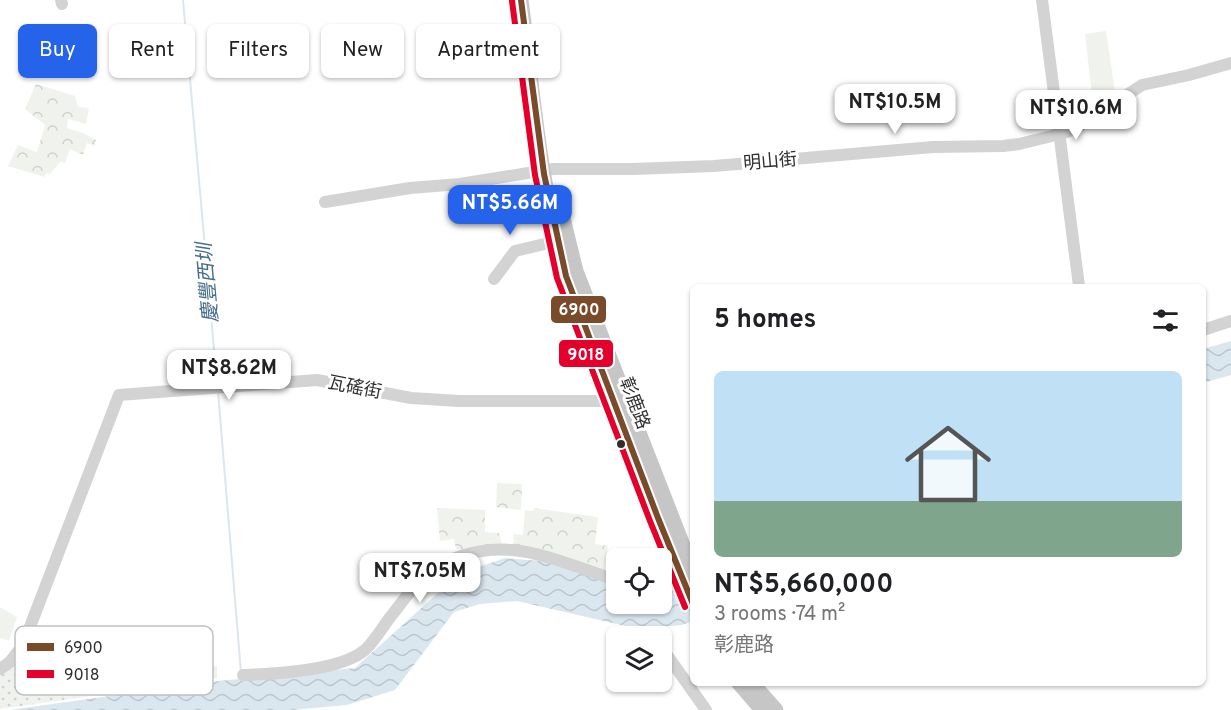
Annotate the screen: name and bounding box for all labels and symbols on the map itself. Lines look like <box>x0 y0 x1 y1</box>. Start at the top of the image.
pin: NT$10.5M <box>833 84 957 135</box>
pin: NT$10.6M <box>1014 90 1138 141</box>
street label: 明山街 <box>742 149 798 176</box>
pin: NT$5.66M <box>448 185 572 236</box>
water label: 慶豐西圳 <box>192 239 225 324</box>
line badge: 6900 <box>550 295 607 324</box>
text: 6900 <box>559 301 599 321</box>
line badge: 9018 <box>558 339 614 368</box>
text: 9018 <box>568 346 604 366</box>
pin: NT$8.62M <box>167 350 291 401</box>
street label: 瓦磘街 <box>326 372 383 405</box>
street label: 彰鹿路 <box>613 374 654 433</box>
unlabelled marker <box>615 438 627 450</box>
pin: NT$7.05M <box>358 553 482 604</box>
legend <box>15 626 213 695</box>
text: 6900 <box>64 639 103 659</box>
text: 9018 <box>64 666 99 686</box>

